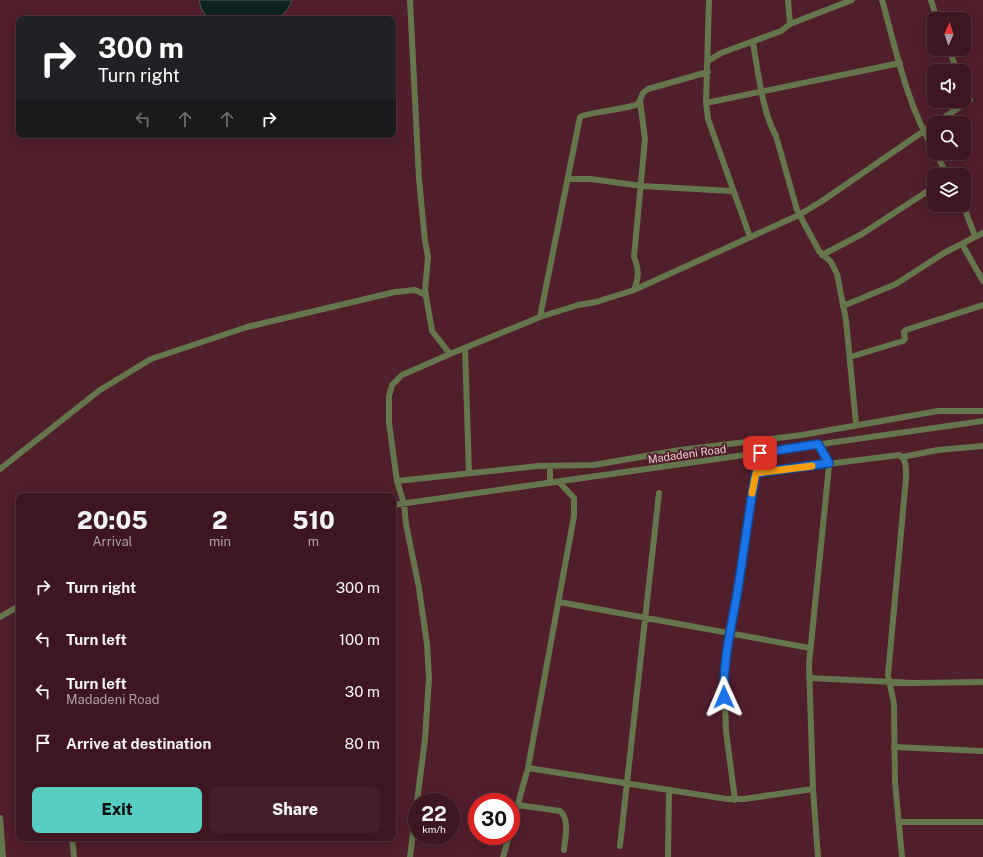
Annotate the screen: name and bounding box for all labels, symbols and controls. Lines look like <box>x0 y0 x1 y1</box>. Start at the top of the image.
north arrow <box>927 12 971 56</box>
map controls <box>927 12 971 212</box>
text: 300 m <box>98 31 184 64</box>
icon: right <box>32 32 84 84</box>
button: sound <box>927 64 971 108</box>
text: Turn right <box>98 65 180 86</box>
icon: left <box>132 108 154 130</box>
icon: ahead <box>174 108 196 130</box>
icon: ahead <box>216 108 238 130</box>
icon: right <box>258 108 280 130</box>
button: search <box>927 116 971 160</box>
button: layers <box>927 168 971 212</box>
pin <box>743 436 777 470</box>
icon: arrive <box>749 442 771 464</box>
street label: Madadeni Road <box>647 443 727 465</box>
text: 20:05 <box>77 506 148 534</box>
text: 2 <box>212 506 228 534</box>
text: 510 <box>292 506 335 534</box>
text: Arrival <box>92 534 133 549</box>
text: min <box>209 534 231 549</box>
text: m <box>308 534 319 549</box>
icon: right <box>32 576 54 598</box>
text: Turn right <box>66 579 136 596</box>
text: 300 m <box>336 579 380 596</box>
icon: left <box>32 628 54 650</box>
text: Turn left <box>66 631 127 648</box>
text: 100 m <box>339 631 380 648</box>
text: Turn left <box>66 675 127 692</box>
position arrow <box>703 676 745 718</box>
icon: left <box>32 680 54 702</box>
text: 30 m <box>345 683 380 700</box>
text: Madadeni Road <box>66 692 159 707</box>
icon: arrive <box>32 732 54 754</box>
text: Arrive at destination <box>66 735 211 752</box>
text: 80 m <box>345 735 380 752</box>
button: Exit <box>32 787 202 833</box>
button: Share <box>210 787 380 833</box>
speed limit sign: 30 <box>468 793 520 845</box>
text: 22 <box>421 802 447 826</box>
text: km/h <box>422 823 446 835</box>

